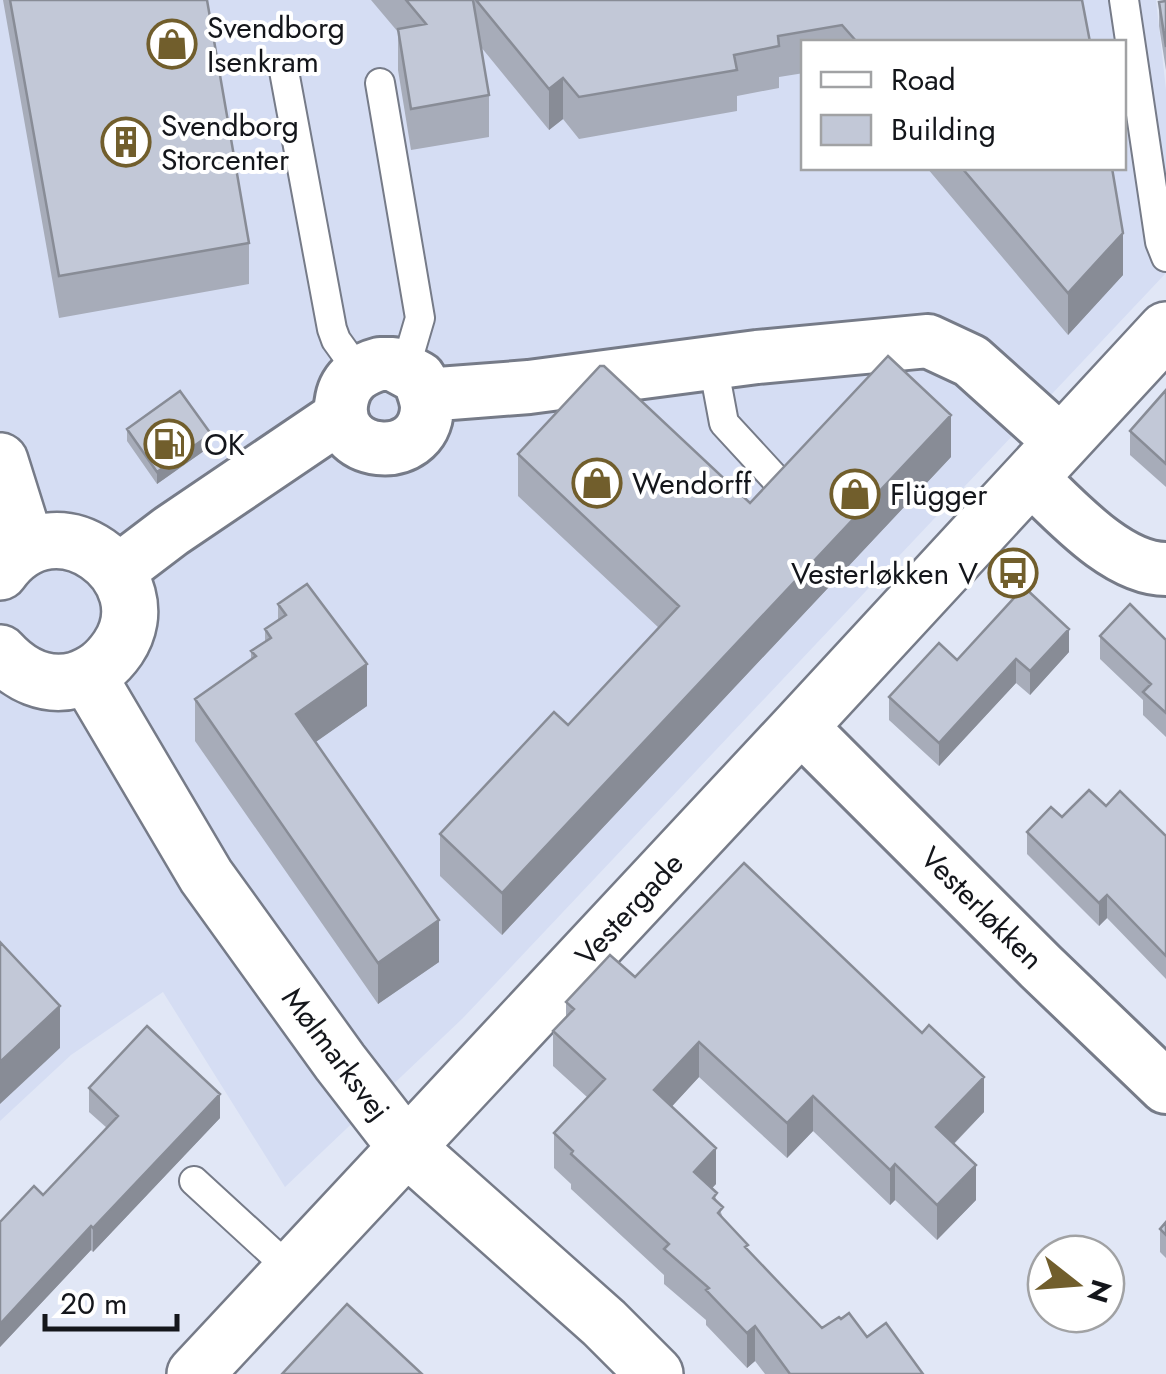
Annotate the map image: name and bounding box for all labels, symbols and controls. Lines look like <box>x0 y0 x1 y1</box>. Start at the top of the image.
place label: Svendborg Isenkram <box>207 6 345 83</box>
shop icon: Svendborg Isenkram <box>146 18 198 70</box>
legend <box>801 40 1126 170</box>
text: Road <box>891 58 956 101</box>
place label: Svendborg Storcenter <box>161 104 299 181</box>
text: Building <box>891 108 996 151</box>
building icon: Svendborg Storcenter <box>100 116 152 168</box>
fuel station icon: OK <box>143 418 195 470</box>
place label: OK <box>204 423 245 466</box>
shop icon: Wendorff <box>571 457 623 509</box>
place label: Wendorff <box>632 462 753 505</box>
shop icon: Flügger <box>829 468 881 520</box>
place label: Flügger <box>890 473 988 516</box>
bus stop icon: Vesterløkken V <box>987 547 1039 599</box>
place label: Vesterløkken V <box>791 552 978 595</box>
street label: Vesterløkken <box>911 837 1053 979</box>
street label: Vestergade <box>565 843 693 975</box>
street label: Mølmarksvej <box>272 979 400 1129</box>
north arrow <box>1026 1234 1126 1334</box>
scale bar <box>45 1269 178 1331</box>
text: N <box>1077 1275 1122 1308</box>
text: 20 m <box>60 1282 127 1325</box>

